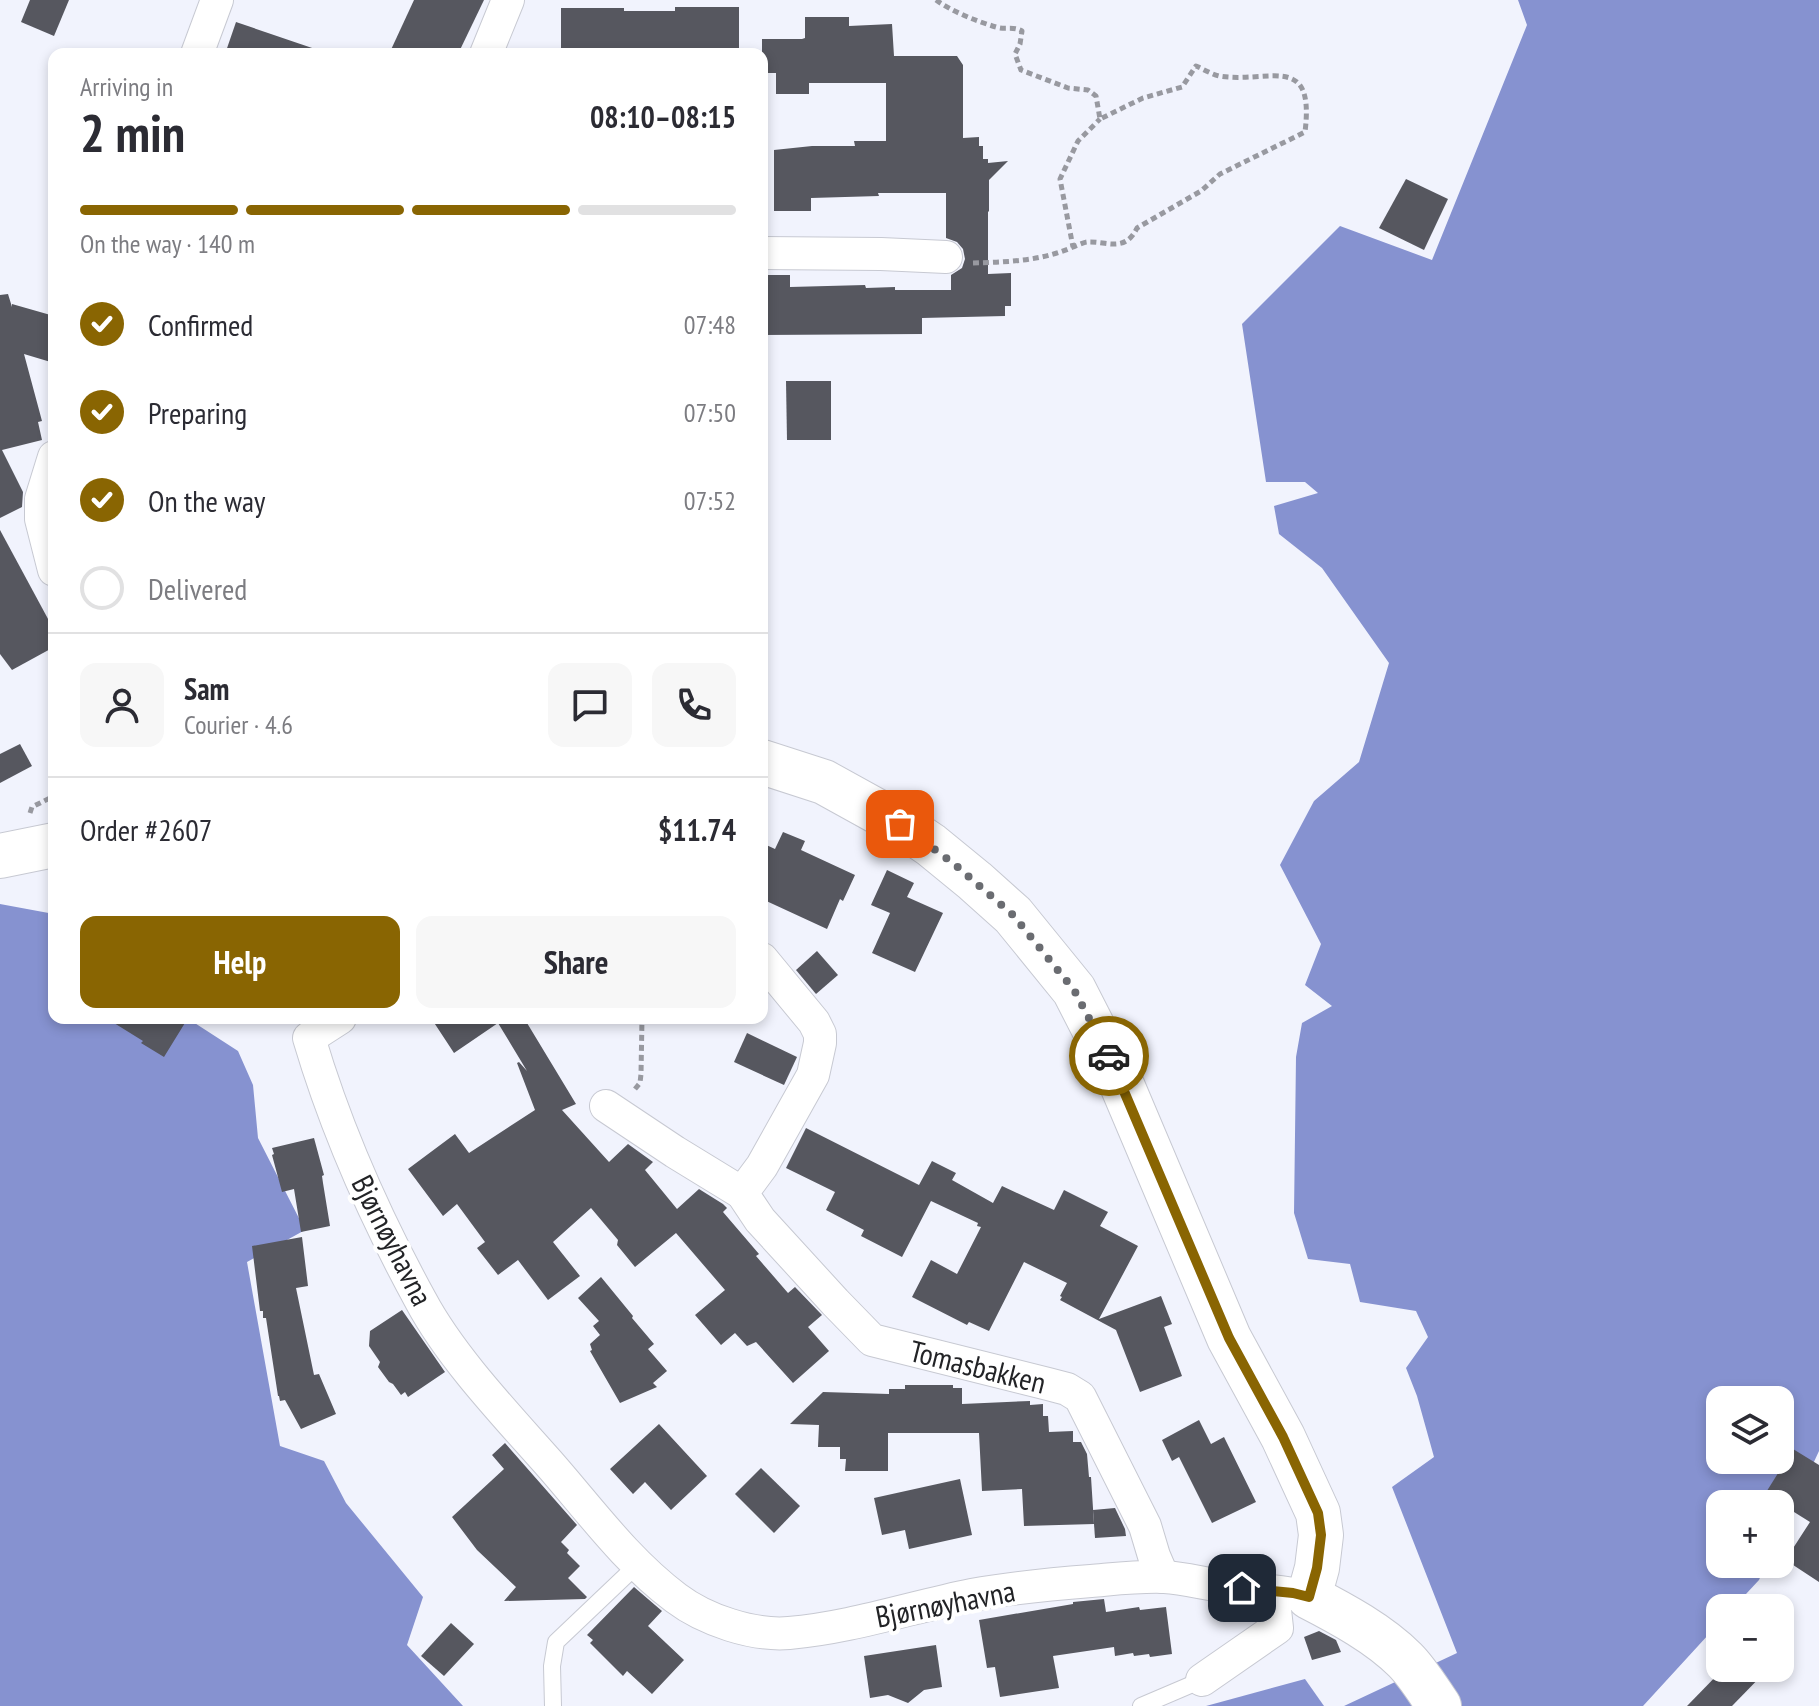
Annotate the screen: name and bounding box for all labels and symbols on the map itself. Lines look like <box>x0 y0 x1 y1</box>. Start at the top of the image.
pin <box>866 790 934 858</box>
courier <box>1069 1016 1149 1096</box>
street label: Bjørnøyhavna <box>344 1168 442 1312</box>
street label: Tomasbakken <box>906 1330 1050 1402</box>
pin <box>1208 1554 1276 1622</box>
street label: Bjørnøyhavna <box>872 1570 1018 1636</box>

